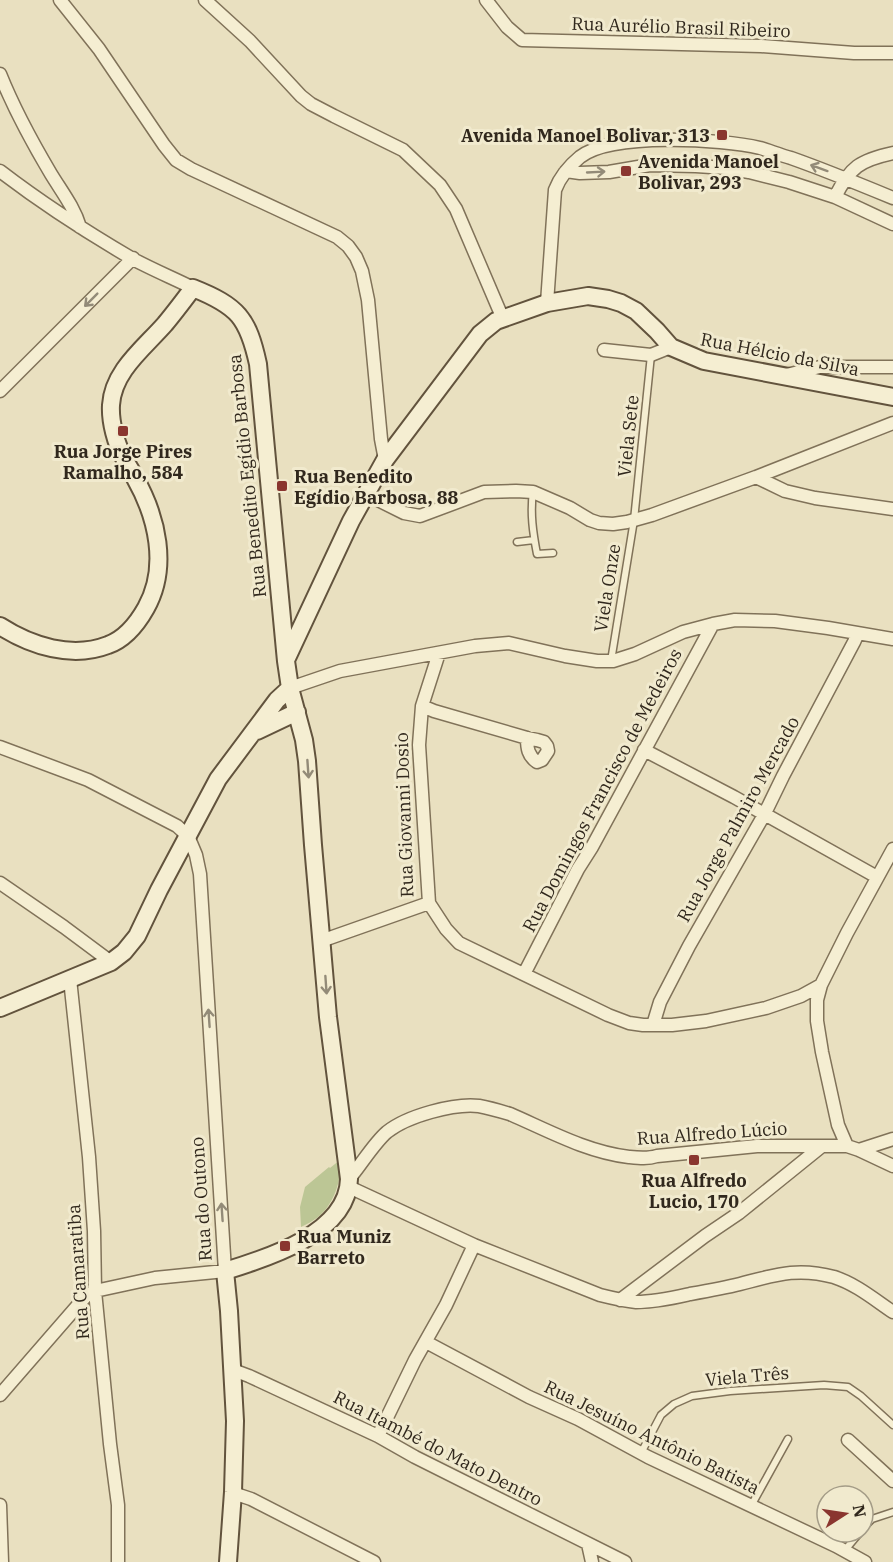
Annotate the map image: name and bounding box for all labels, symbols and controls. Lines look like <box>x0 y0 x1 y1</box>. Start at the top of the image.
street label: Rua Aurélio Brasil Ribeiro <box>571 12 791 42</box>
place label: Avenida Manoel Bolivar, 313 <box>461 124 710 147</box>
marker: Avenida Manoel Bolivar, 313 <box>715 128 729 142</box>
place label: Avenida Manoel Bolivar, 293 <box>638 150 779 194</box>
one-way arrow <box>811 162 829 173</box>
marker: Avenida Manoel Bolivar, 293 <box>619 164 633 178</box>
one-way arrow <box>585 167 605 178</box>
one-way arrow <box>84 292 99 307</box>
street label: Rua Hélcio da Silva <box>699 327 862 381</box>
street label: Rua Benedito Egídio Barbosa <box>223 353 271 599</box>
street label: Viela Sete <box>612 394 644 478</box>
marker: Rua Jorge Pires Ramalho, 584 <box>116 424 130 438</box>
place label: Rua Jorge Pires Ramalho, 584 <box>54 440 192 484</box>
place label: Rua Benedito Egídio Barbosa, 88 <box>294 465 459 509</box>
marker: Rua Benedito Egídio Barbosa, 88 <box>275 479 289 493</box>
street label: Viela Onze <box>589 542 625 634</box>
street label: Rua Domingos Francisco de Medeiros <box>517 644 687 936</box>
street label: Rua Jorge Palmiro Mercado <box>672 712 804 926</box>
street label: Rua Giovanni Dosio <box>390 732 418 898</box>
one-way arrow <box>302 759 313 779</box>
one-way arrow <box>321 974 332 994</box>
one-way arrow <box>204 1008 215 1028</box>
street label: Rua Alfredo Lúcio <box>636 1116 788 1150</box>
street label: Rua do Outono <box>185 1136 217 1262</box>
marker: Rua Alfredo Lucio, 170 <box>687 1153 701 1167</box>
place label: Rua Alfredo Lucio, 170 <box>641 1169 747 1213</box>
street label: Rua Camaratiba <box>62 1203 94 1341</box>
one-way arrow <box>216 1203 227 1223</box>
place label: Rua Muniz Barreto <box>297 1225 391 1269</box>
marker: Rua Muniz Barreto <box>278 1239 292 1253</box>
street label: Viela Três <box>704 1361 790 1391</box>
street label: Rua Jesuíno Antônio Batista <box>541 1375 764 1499</box>
street label: Rua Itambé do Mato Dentro <box>330 1385 546 1511</box>
north arrow <box>815 1484 875 1544</box>
text: N <box>849 1503 871 1519</box>

